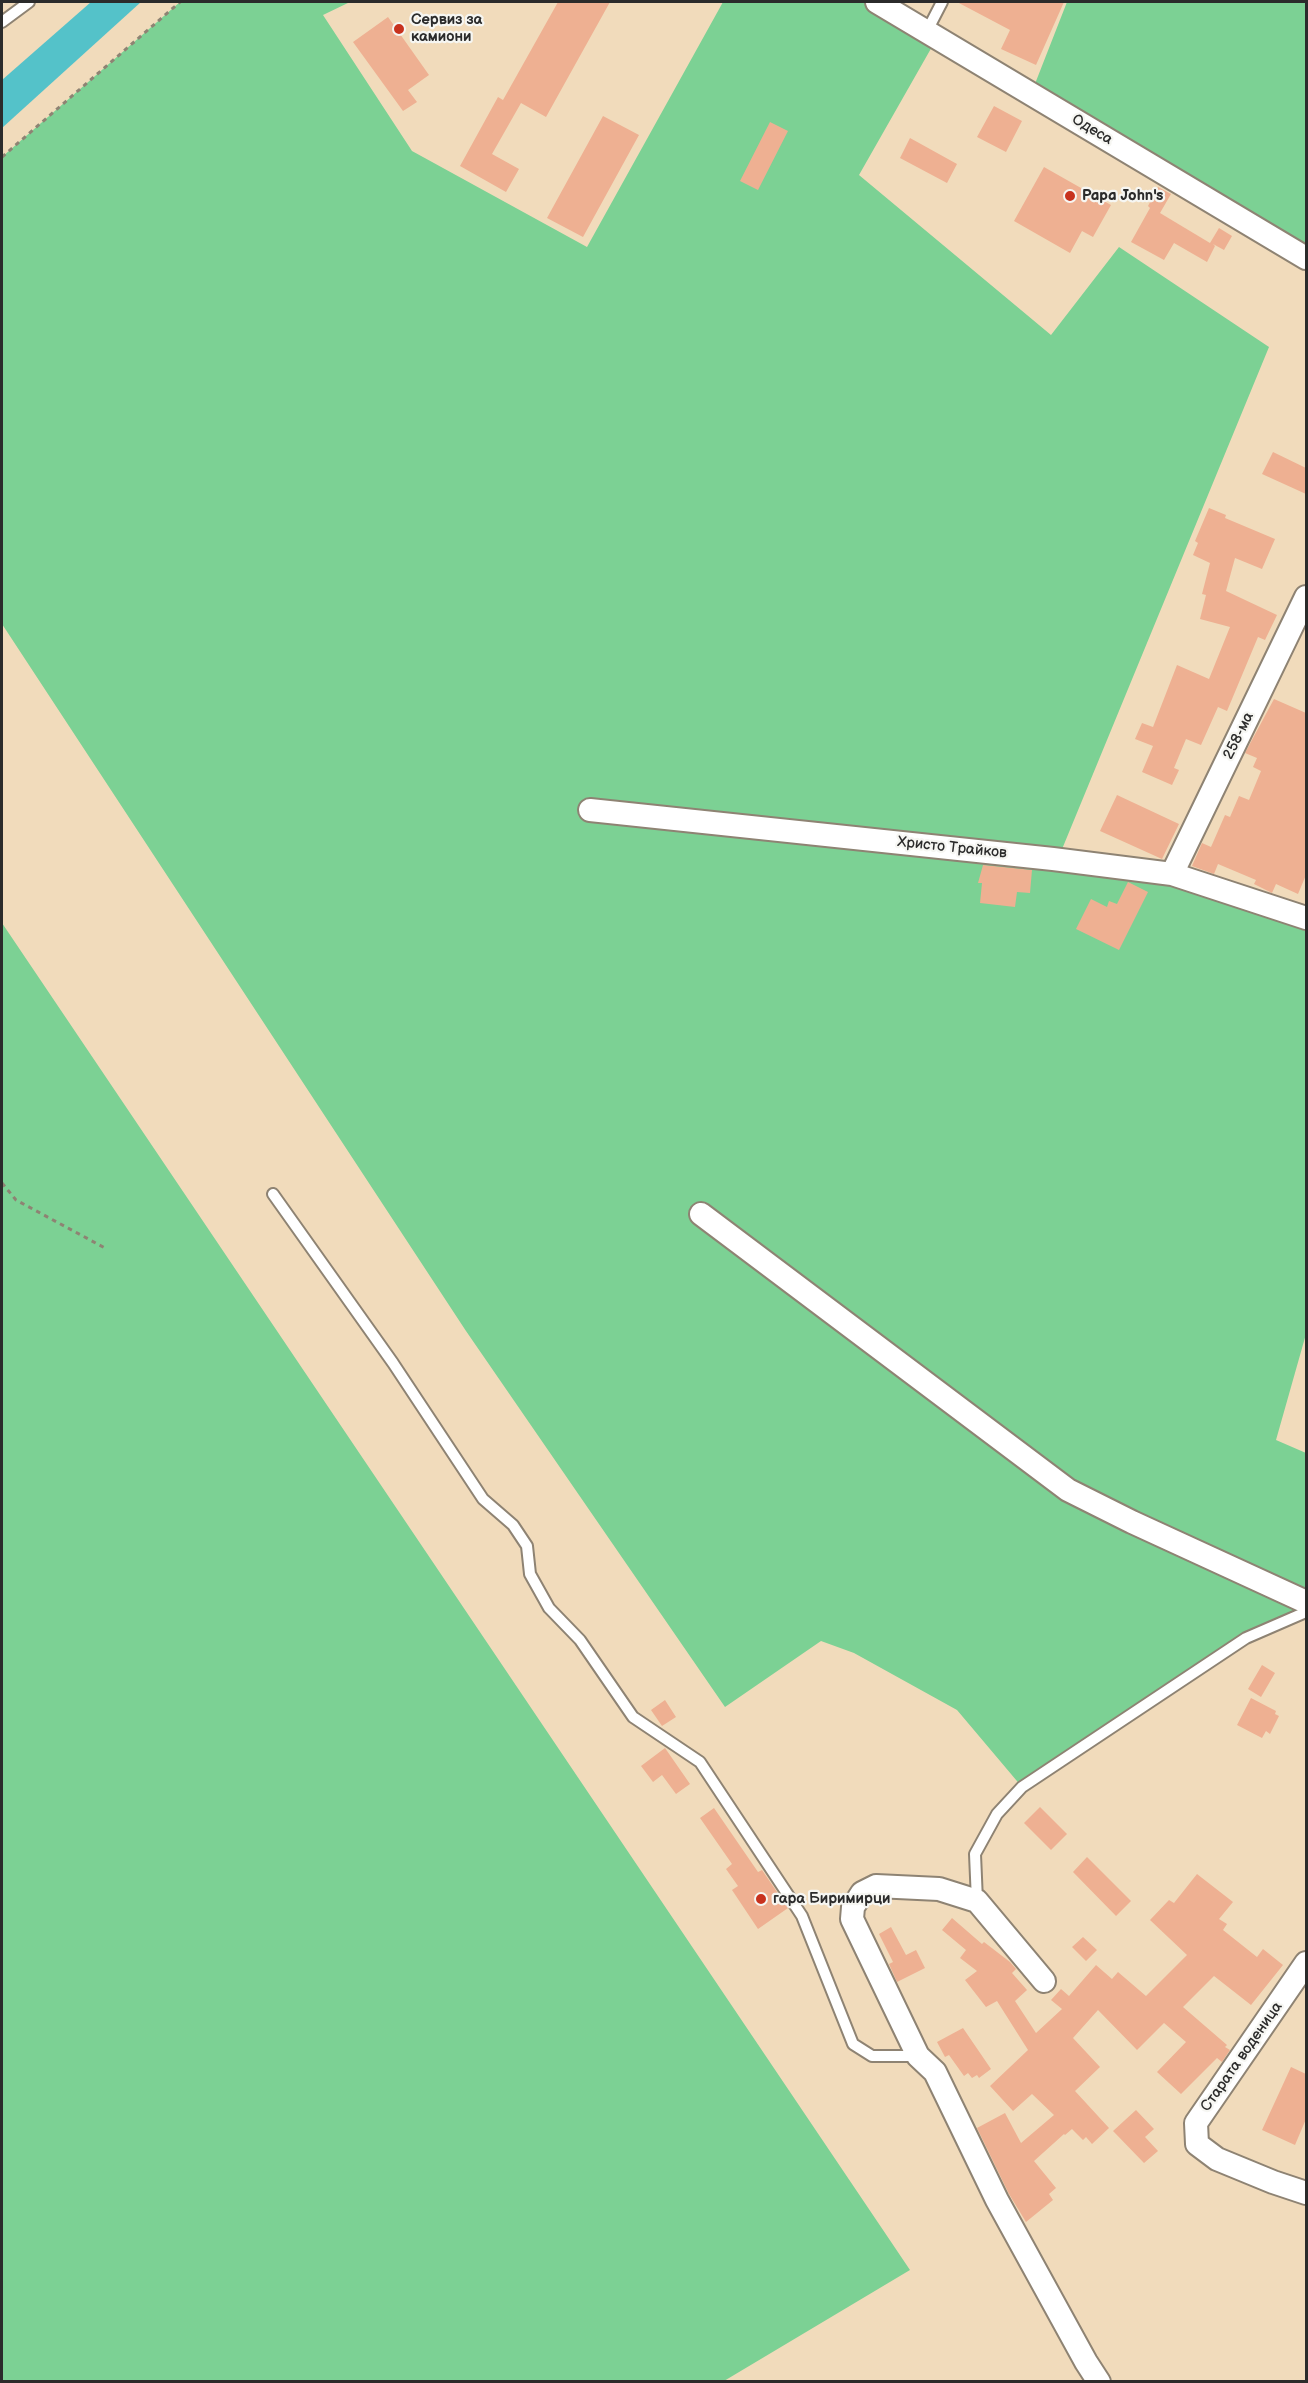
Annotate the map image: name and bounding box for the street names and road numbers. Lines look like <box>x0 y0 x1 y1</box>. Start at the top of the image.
street label: Одеса <box>1068 111 1116 149</box>
street label: 258-ма <box>1220 709 1258 763</box>
street label: Христо Трайков <box>896 833 1008 863</box>
street label: Старата воденица <box>1197 1999 1287 2115</box>

